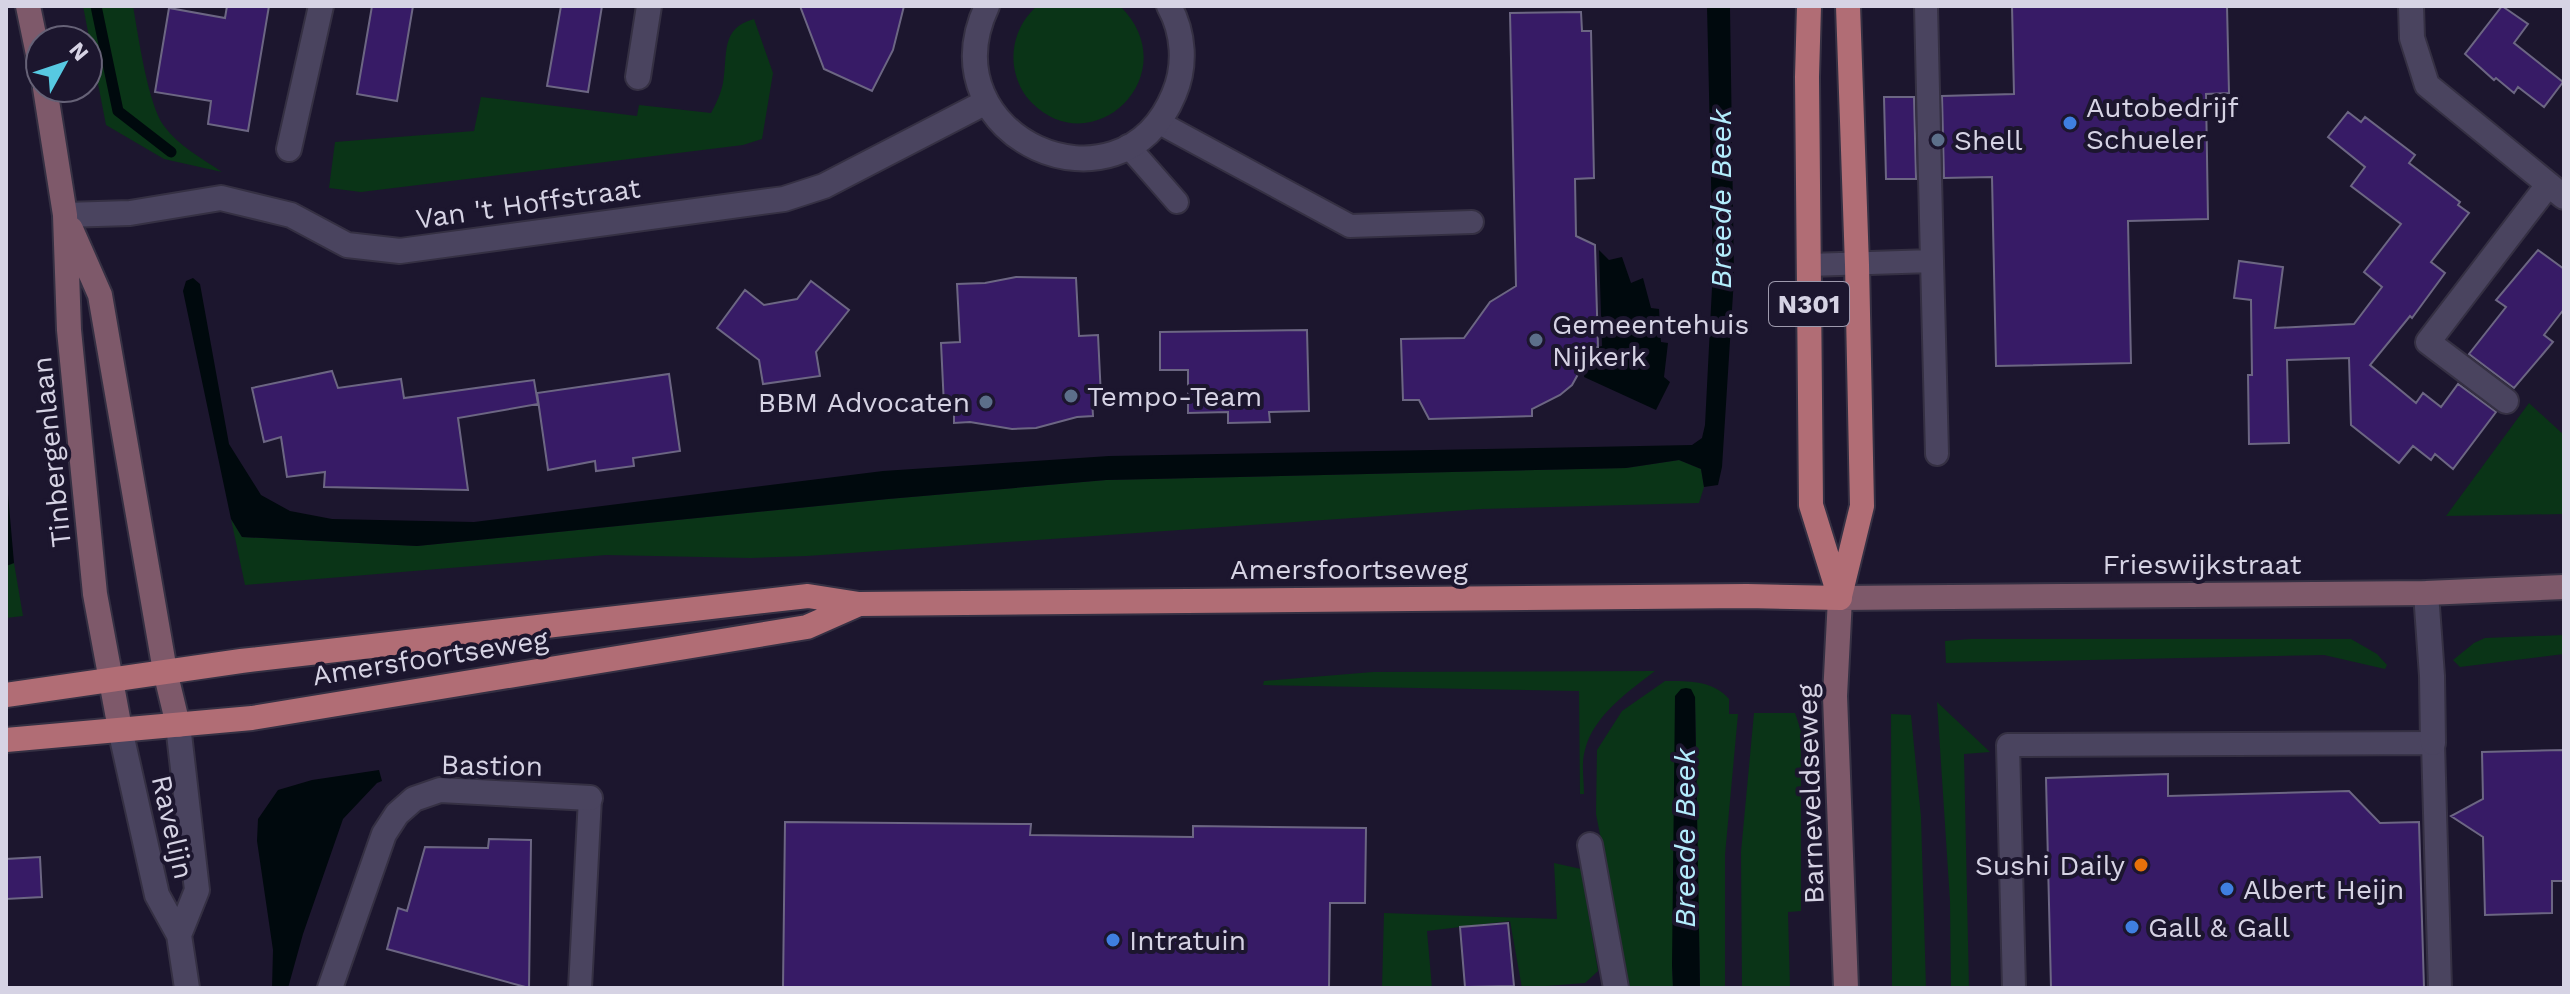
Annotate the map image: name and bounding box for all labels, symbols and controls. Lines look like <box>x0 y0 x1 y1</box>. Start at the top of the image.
north arrow <box>24 24 104 104</box>
text: N <box>64 37 94 66</box>
place label: Autobedrijf Schueler <box>2086 91 2239 156</box>
water label: Breede Beek <box>1703 107 1738 289</box>
marker: Autobedrijf Schueler <box>2061 114 2079 132</box>
place label: Shell <box>1954 124 2023 157</box>
marker: Shell <box>1929 131 1947 149</box>
street label: Van 't Hoffstraat <box>414 171 643 236</box>
road number: N301 <box>1769 282 1849 326</box>
place label: Gemeentehuis Nijkerk <box>1552 308 1749 373</box>
marker: Gemeentehuis Nijkerk <box>1527 331 1545 349</box>
street label: Tinbergenlaan <box>25 355 78 549</box>
place label: Tempo-Team <box>1087 380 1262 413</box>
place label: BBM Advocaten <box>758 386 970 419</box>
marker: Tempo-Team <box>1062 387 1080 405</box>
marker: BBM Advocaten <box>977 393 995 411</box>
street label: Frieswijkstraat <box>2102 548 2302 581</box>
street label: Amersfoortseweg <box>1230 553 1468 586</box>
street label: Amersfoortseweg <box>310 623 550 692</box>
street label: Barneveldseweg <box>1790 683 1831 905</box>
water label: Breede Beek <box>1667 746 1702 928</box>
street label: Bastion <box>441 748 543 783</box>
street label: Ravelijn <box>145 772 200 882</box>
place label: Sushi Daily <box>1975 849 2126 882</box>
marker: Sushi Daily <box>2132 856 2150 874</box>
place label: Albert Heijn <box>2243 873 2404 906</box>
marker: Albert Heijn <box>2218 880 2236 898</box>
place label: Gall & Gall <box>2148 911 2291 944</box>
marker: Gall & Gall <box>2123 918 2141 936</box>
place label: Intratuin <box>1129 924 1246 957</box>
marker: Intratuin <box>1104 931 1122 949</box>

